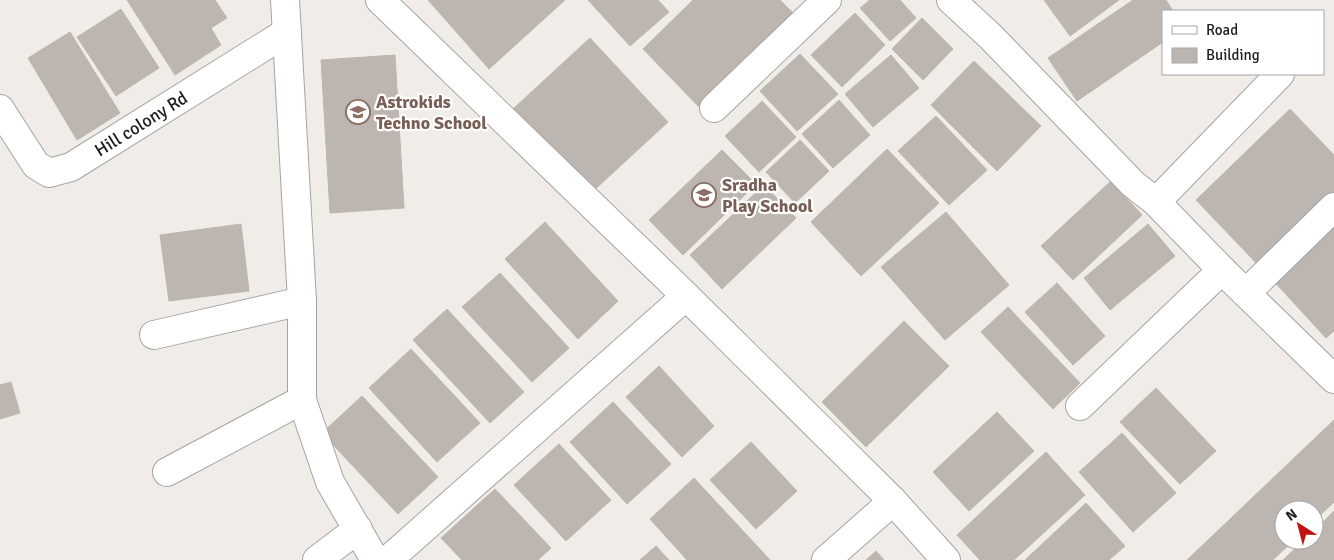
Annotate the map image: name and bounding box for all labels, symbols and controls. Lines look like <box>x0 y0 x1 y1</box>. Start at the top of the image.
legend <box>1162 10 1324 75</box>
text: Road <box>1206 21 1238 39</box>
text: Building <box>1206 46 1260 64</box>
street label: Hill colony Rd <box>90 87 192 161</box>
place label: Astrokids Techno School <box>376 91 487 134</box>
school or university icon: Astrokids Techno School <box>345 99 371 125</box>
place label: Sradha Play School <box>722 174 813 217</box>
school or university icon: Sradha Play School <box>691 182 717 208</box>
north arrow <box>1274 500 1324 550</box>
text: N <box>1283 505 1301 525</box>

